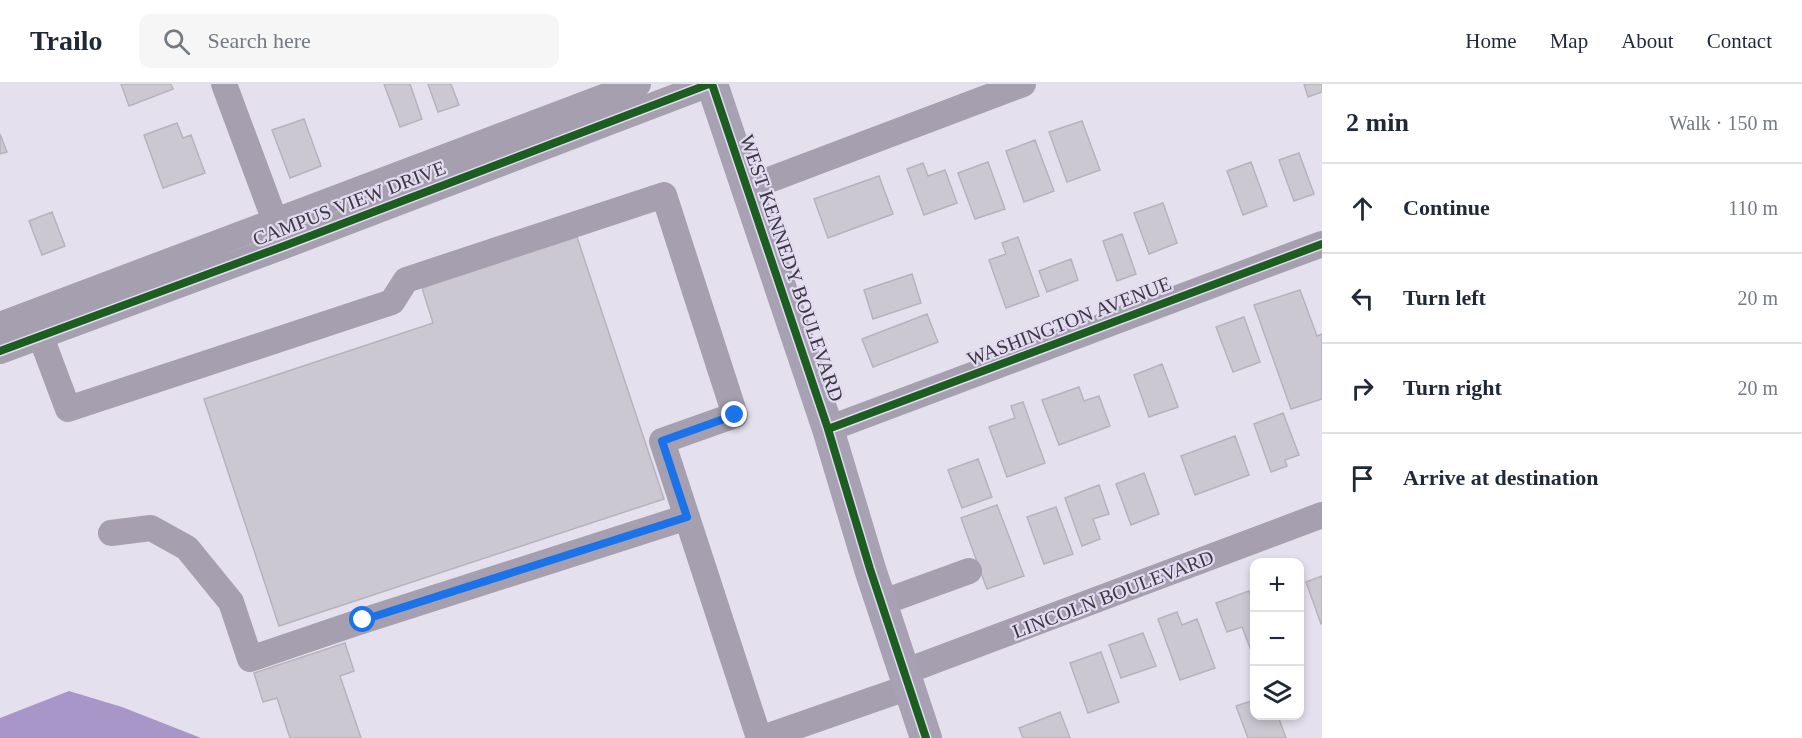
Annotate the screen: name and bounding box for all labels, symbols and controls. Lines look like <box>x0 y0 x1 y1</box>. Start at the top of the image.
search box <box>139 14 559 68</box>
text: Trailo <box>30 25 103 56</box>
icon: search <box>160 25 193 58</box>
text: Search here <box>208 28 311 53</box>
text: Home <box>1465 29 1517 53</box>
text: Map <box>1550 29 1588 53</box>
text: About <box>1621 29 1674 53</box>
text: Contact <box>1707 29 1772 53</box>
text: 2 min <box>1346 108 1409 137</box>
text: Walk · 150 m <box>1669 112 1778 134</box>
street label: WEST KENNEDY BOULEVARD <box>736 132 848 404</box>
street label: CAMPUS VIEW DRIVE <box>249 156 449 250</box>
icon: ahead <box>1346 192 1379 225</box>
text: Continue <box>1403 195 1490 220</box>
text: 110 m <box>1728 197 1778 219</box>
street label: WASHINGTON AVENUE <box>964 272 1174 370</box>
icon: left <box>1346 282 1379 315</box>
text: Turn left <box>1403 285 1486 310</box>
text: 20 m <box>1737 287 1778 309</box>
icon: right <box>1346 372 1379 405</box>
text: Turn right <box>1403 375 1502 400</box>
text: 20 m <box>1737 377 1778 399</box>
route end <box>721 401 747 427</box>
icon: arrive <box>1346 462 1379 495</box>
text: Arrive at destination <box>1403 465 1599 490</box>
street label: LINCOLN BOULEVARD <box>1009 545 1217 643</box>
map controls <box>1250 558 1304 720</box>
button: + <box>1250 558 1304 612</box>
route start <box>349 606 375 632</box>
button: − <box>1250 612 1304 666</box>
button: layers <box>1250 666 1304 720</box>

